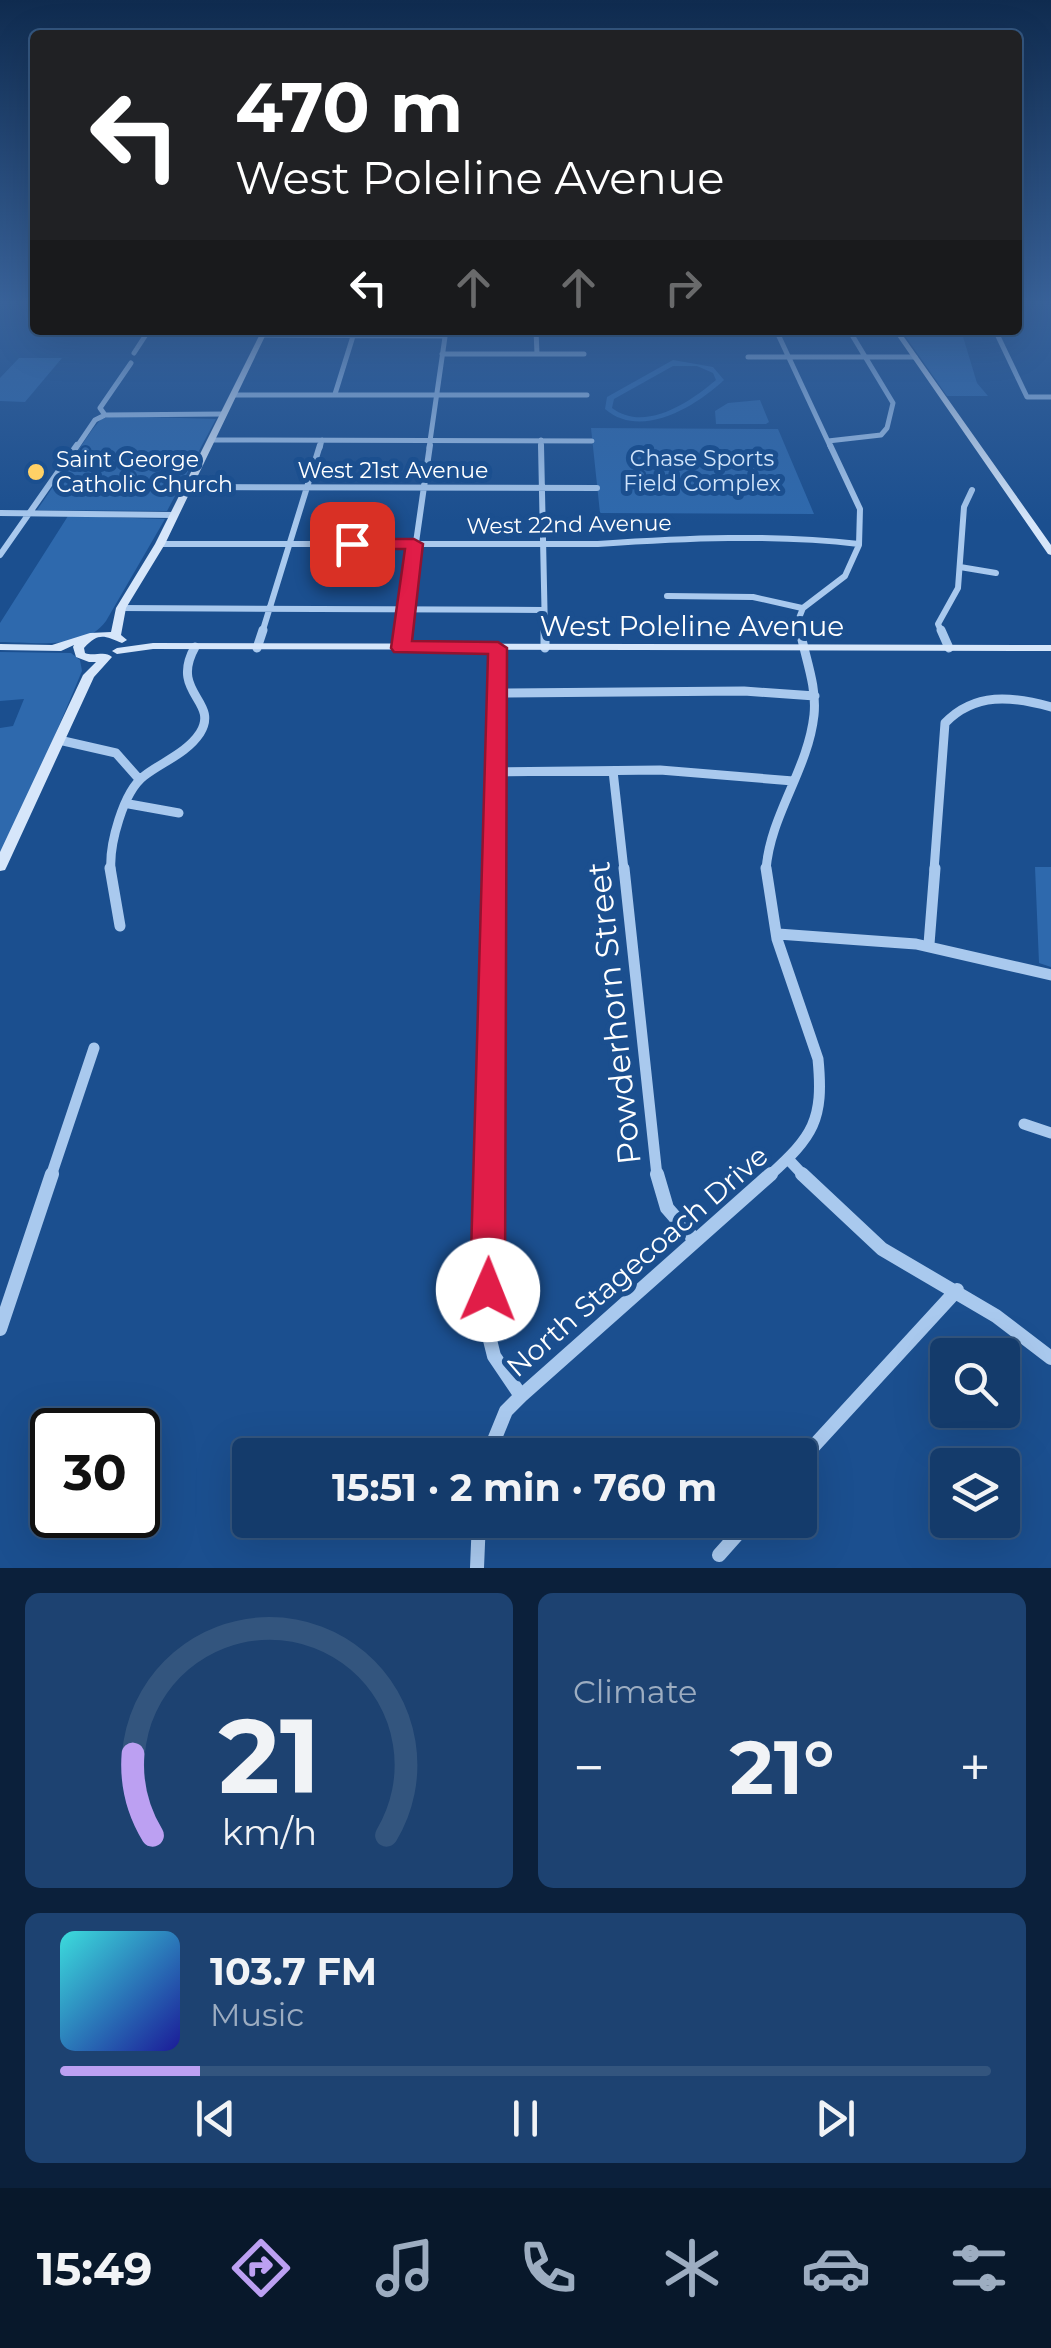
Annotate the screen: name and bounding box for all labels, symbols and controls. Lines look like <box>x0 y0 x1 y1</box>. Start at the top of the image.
text: 470 m <box>235 64 463 150</box>
icon: left <box>70 70 200 200</box>
text: West Poleline Avenue <box>235 150 724 205</box>
icon: left <box>341 260 396 315</box>
icon: ahead <box>446 260 501 315</box>
icon: ahead <box>551 260 606 315</box>
icon: right <box>656 260 711 315</box>
park label: Chase Sports Field Complex <box>623 445 781 497</box>
place label: Saint George Catholic Church <box>56 446 233 498</box>
street label: West 21st Avenue <box>298 457 488 484</box>
marker: Saint George Catholic Church <box>25 461 47 483</box>
pin <box>310 502 395 587</box>
street label: West 22nd Avenue <box>466 509 672 540</box>
icon: arrive <box>325 517 380 572</box>
street label: West Poleline Avenue <box>540 609 844 643</box>
street label: Powderhorn Street <box>578 860 649 1166</box>
street label: North Stagecoach Drive <box>499 1138 775 1384</box>
position arrow <box>436 1238 540 1342</box>
map controls <box>930 1338 1020 1538</box>
button: search <box>930 1338 1020 1428</box>
speed limit sign: 30 <box>30 1408 160 1538</box>
button: layers <box>930 1448 1020 1538</box>
text: 15:51 · 2 min · 760 m <box>332 1464 717 1511</box>
text: Climate <box>573 1672 697 1711</box>
text: 21 <box>218 1692 320 1819</box>
text: 21° <box>729 1721 835 1813</box>
text: − <box>573 1734 605 1801</box>
text: + <box>959 1734 991 1801</box>
text: km/h <box>221 1810 317 1854</box>
text: 103.7 FM <box>210 1948 377 1995</box>
text: Music <box>210 1995 304 2034</box>
icon: previous <box>188 2091 243 2146</box>
icon: pause <box>498 2091 553 2146</box>
icon: next <box>808 2091 863 2146</box>
icon: directions <box>226 2233 296 2303</box>
icon: music <box>370 2233 440 2303</box>
icon: phone <box>513 2233 583 2303</box>
icon: climate <box>657 2233 727 2303</box>
icon: car <box>801 2233 871 2303</box>
icon: filters <box>944 2233 1014 2303</box>
text: 15:49 <box>37 2241 153 2296</box>

